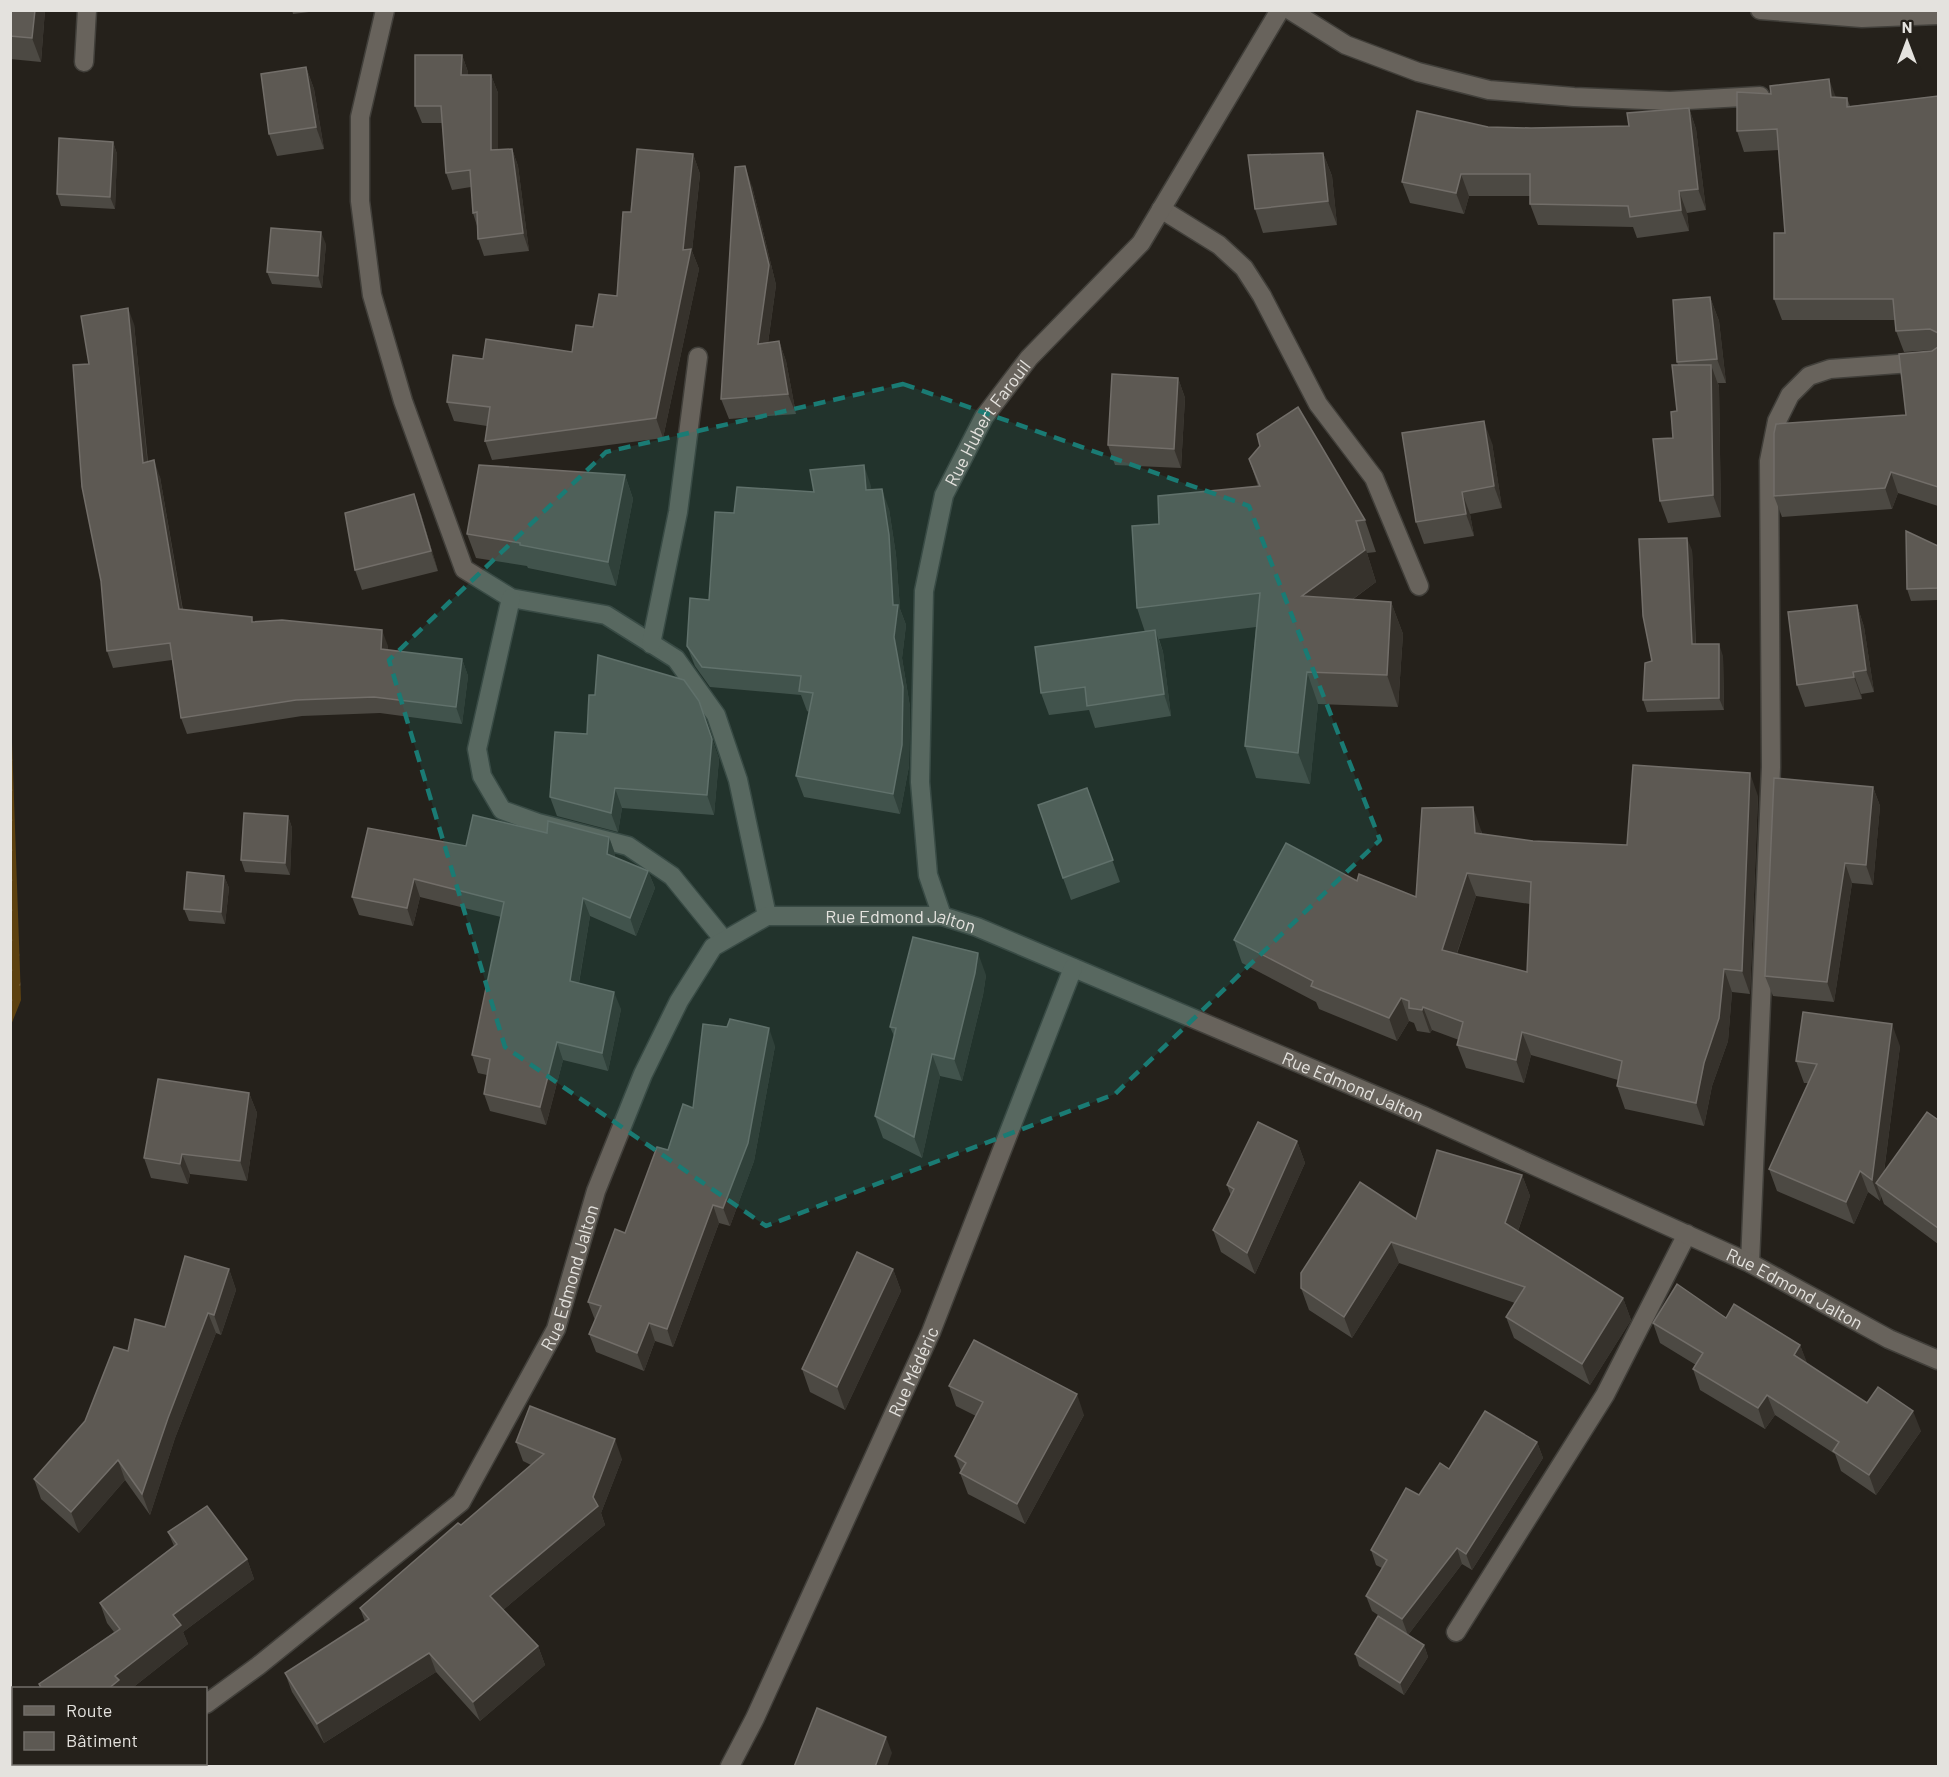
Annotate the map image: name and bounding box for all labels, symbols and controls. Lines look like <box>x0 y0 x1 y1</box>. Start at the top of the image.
north arrow <box>1877 12 1937 72</box>
text: N <box>1902 17 1912 36</box>
street label: Rue Hubert Farouil <box>940 355 1035 490</box>
street label: Rue Edmond Jalton <box>825 904 979 937</box>
street label: Rue Edmond Jalton <box>1279 1046 1427 1126</box>
street label: Rue Edmond Jalton <box>535 1202 603 1354</box>
street label: Rue Edmond Jalton <box>1723 1243 1867 1334</box>
street label: Rue Médéric <box>883 1324 943 1420</box>
legend <box>12 1687 207 1765</box>
text: Route <box>66 1699 112 1721</box>
text: Bâtiment <box>66 1729 138 1751</box>

